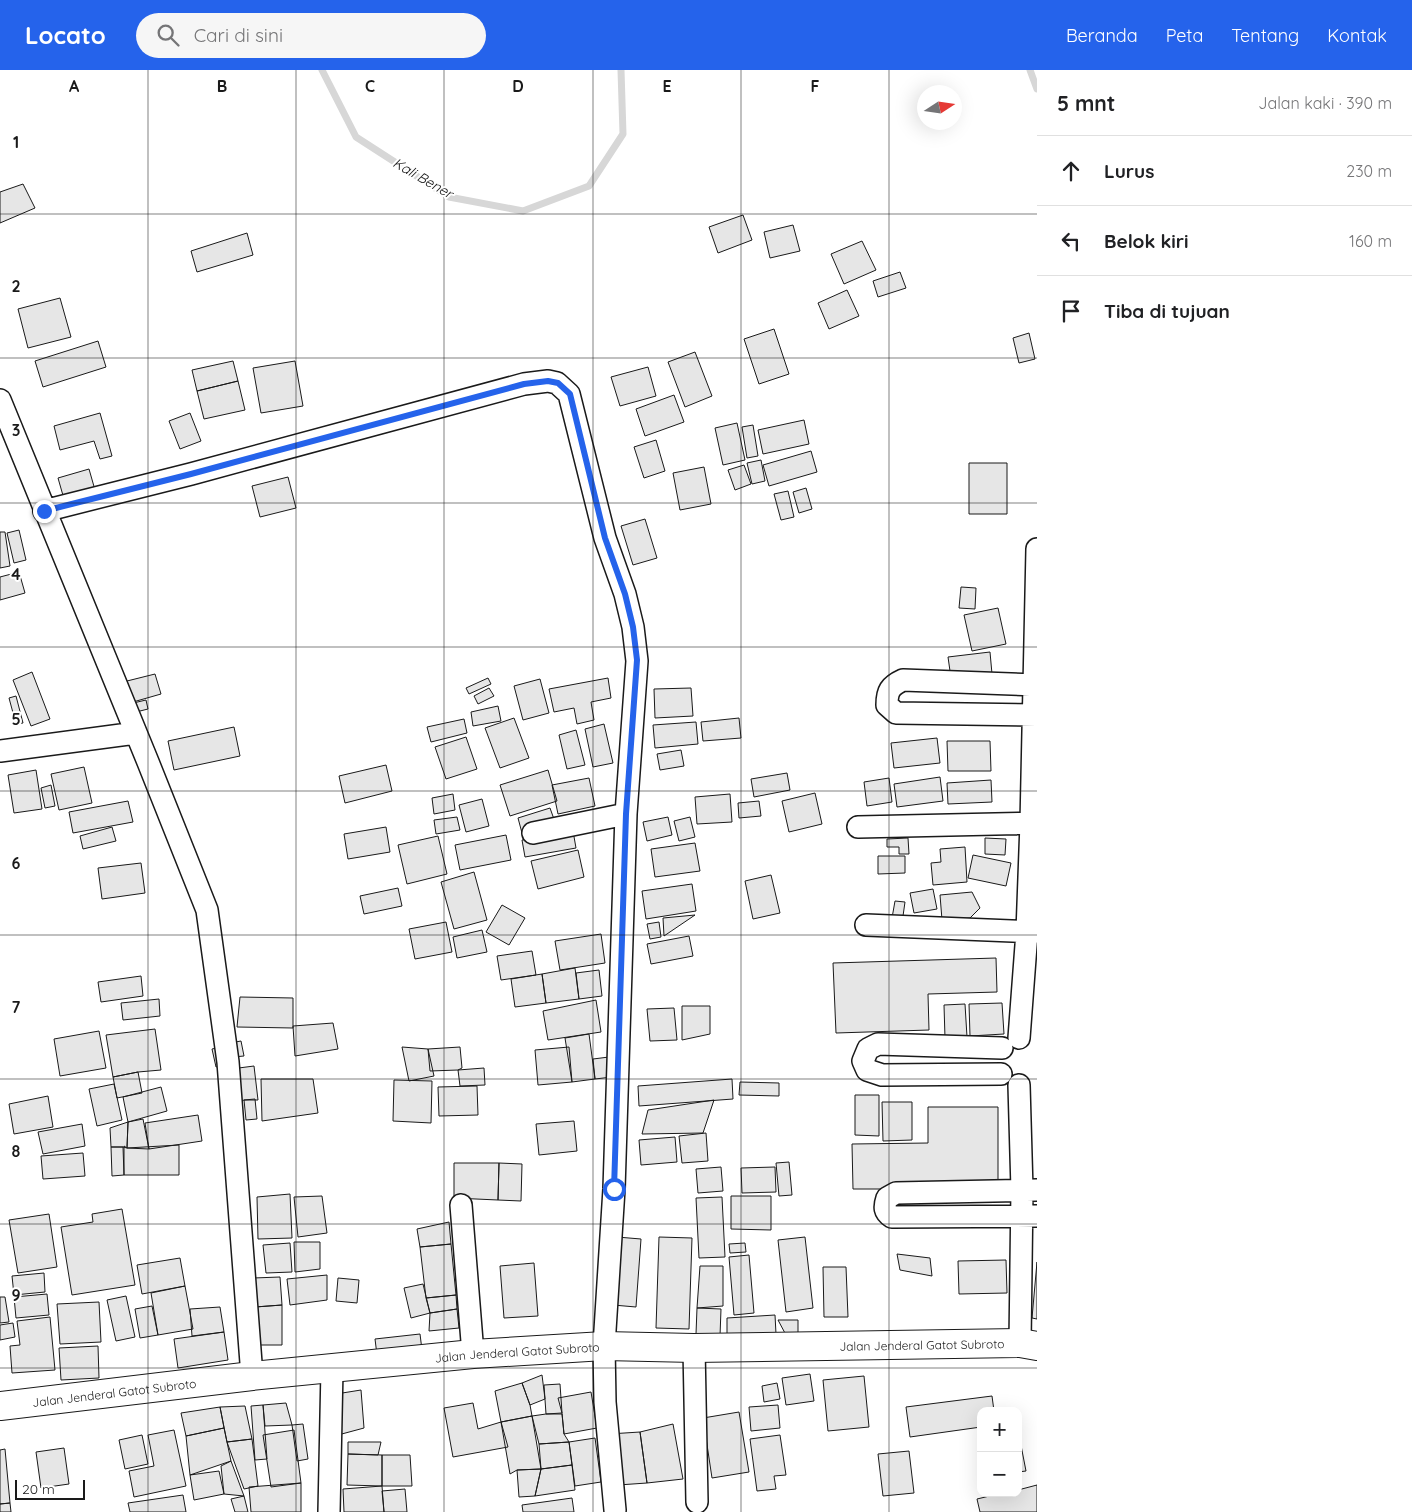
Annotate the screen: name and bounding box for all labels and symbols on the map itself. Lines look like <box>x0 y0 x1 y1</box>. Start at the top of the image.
text: A <box>69 76 80 96</box>
text: B <box>217 76 227 96</box>
text: C <box>365 76 375 96</box>
text: D <box>512 76 524 96</box>
text: E <box>662 76 672 96</box>
text: F <box>811 76 820 96</box>
north arrow <box>917 85 962 130</box>
text: 1 <box>13 132 19 152</box>
water label: Kali Bener <box>390 154 458 203</box>
text: 2 <box>11 276 21 296</box>
text: 3 <box>12 420 20 440</box>
route end <box>33 500 56 523</box>
text: 4 <box>11 564 21 584</box>
text: 5 <box>11 709 21 729</box>
text: 6 <box>12 853 21 873</box>
text: 7 <box>12 997 21 1017</box>
text: 8 <box>12 1141 21 1161</box>
route start <box>603 1178 626 1201</box>
text: 9 <box>11 1285 21 1305</box>
street label: Jalan Jenderal Gatot Subroto <box>839 1336 1004 1353</box>
street label: Jalan Jenderal Gatot Subroto <box>434 1339 600 1365</box>
street label: Jalan Jenderal Gatot Subroto <box>31 1375 197 1410</box>
scale bar <box>15 1477 85 1500</box>

